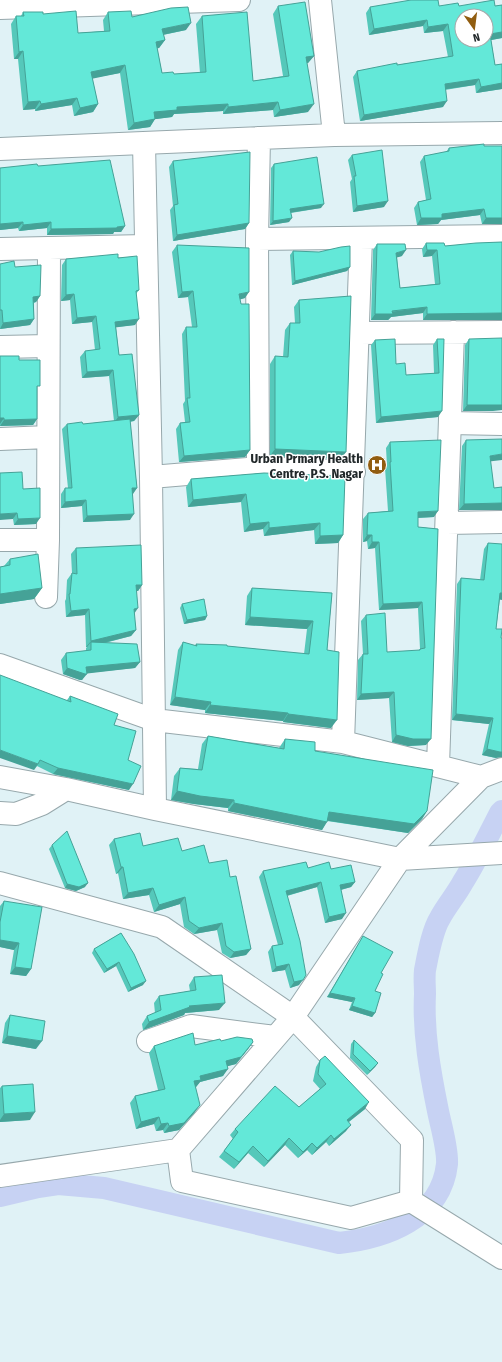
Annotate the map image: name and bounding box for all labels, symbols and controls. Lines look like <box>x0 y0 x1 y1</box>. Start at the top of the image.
north arrow <box>454 8 494 48</box>
text: N <box>472 30 481 44</box>
place label: Urban Prmary Health Centre, P.S. Nagar <box>250 451 363 481</box>
hospital icon: Urban Prmary Health Centre, P.S. Nagar <box>366 454 388 476</box>

